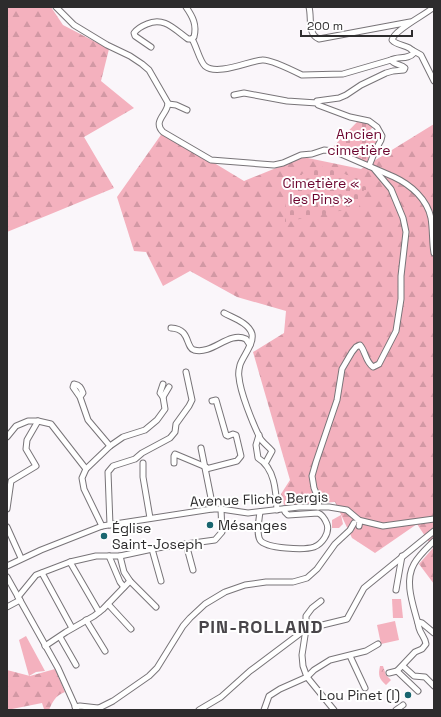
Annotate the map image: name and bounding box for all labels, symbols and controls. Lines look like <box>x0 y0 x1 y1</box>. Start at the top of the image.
scale bar <box>301 12 412 38</box>
text: 200 m <box>307 18 343 34</box>
park label: Ancien cimetière <box>327 125 391 159</box>
park label: Cimetière « les Pins » <box>282 174 360 208</box>
street label: Avenue Fliche Bergis <box>189 488 329 510</box>
place label: Mésanges <box>218 516 287 534</box>
place label: Église Saint-Joseph <box>112 519 203 553</box>
marker: Mésanges <box>205 520 215 530</box>
marker: Église Saint-Joseph <box>99 531 109 541</box>
district label: PIN-ROLLAND <box>199 615 323 638</box>
place label: Lou Pinet (I) <box>319 686 400 704</box>
marker: Lou Pinet (I) <box>403 690 413 700</box>

